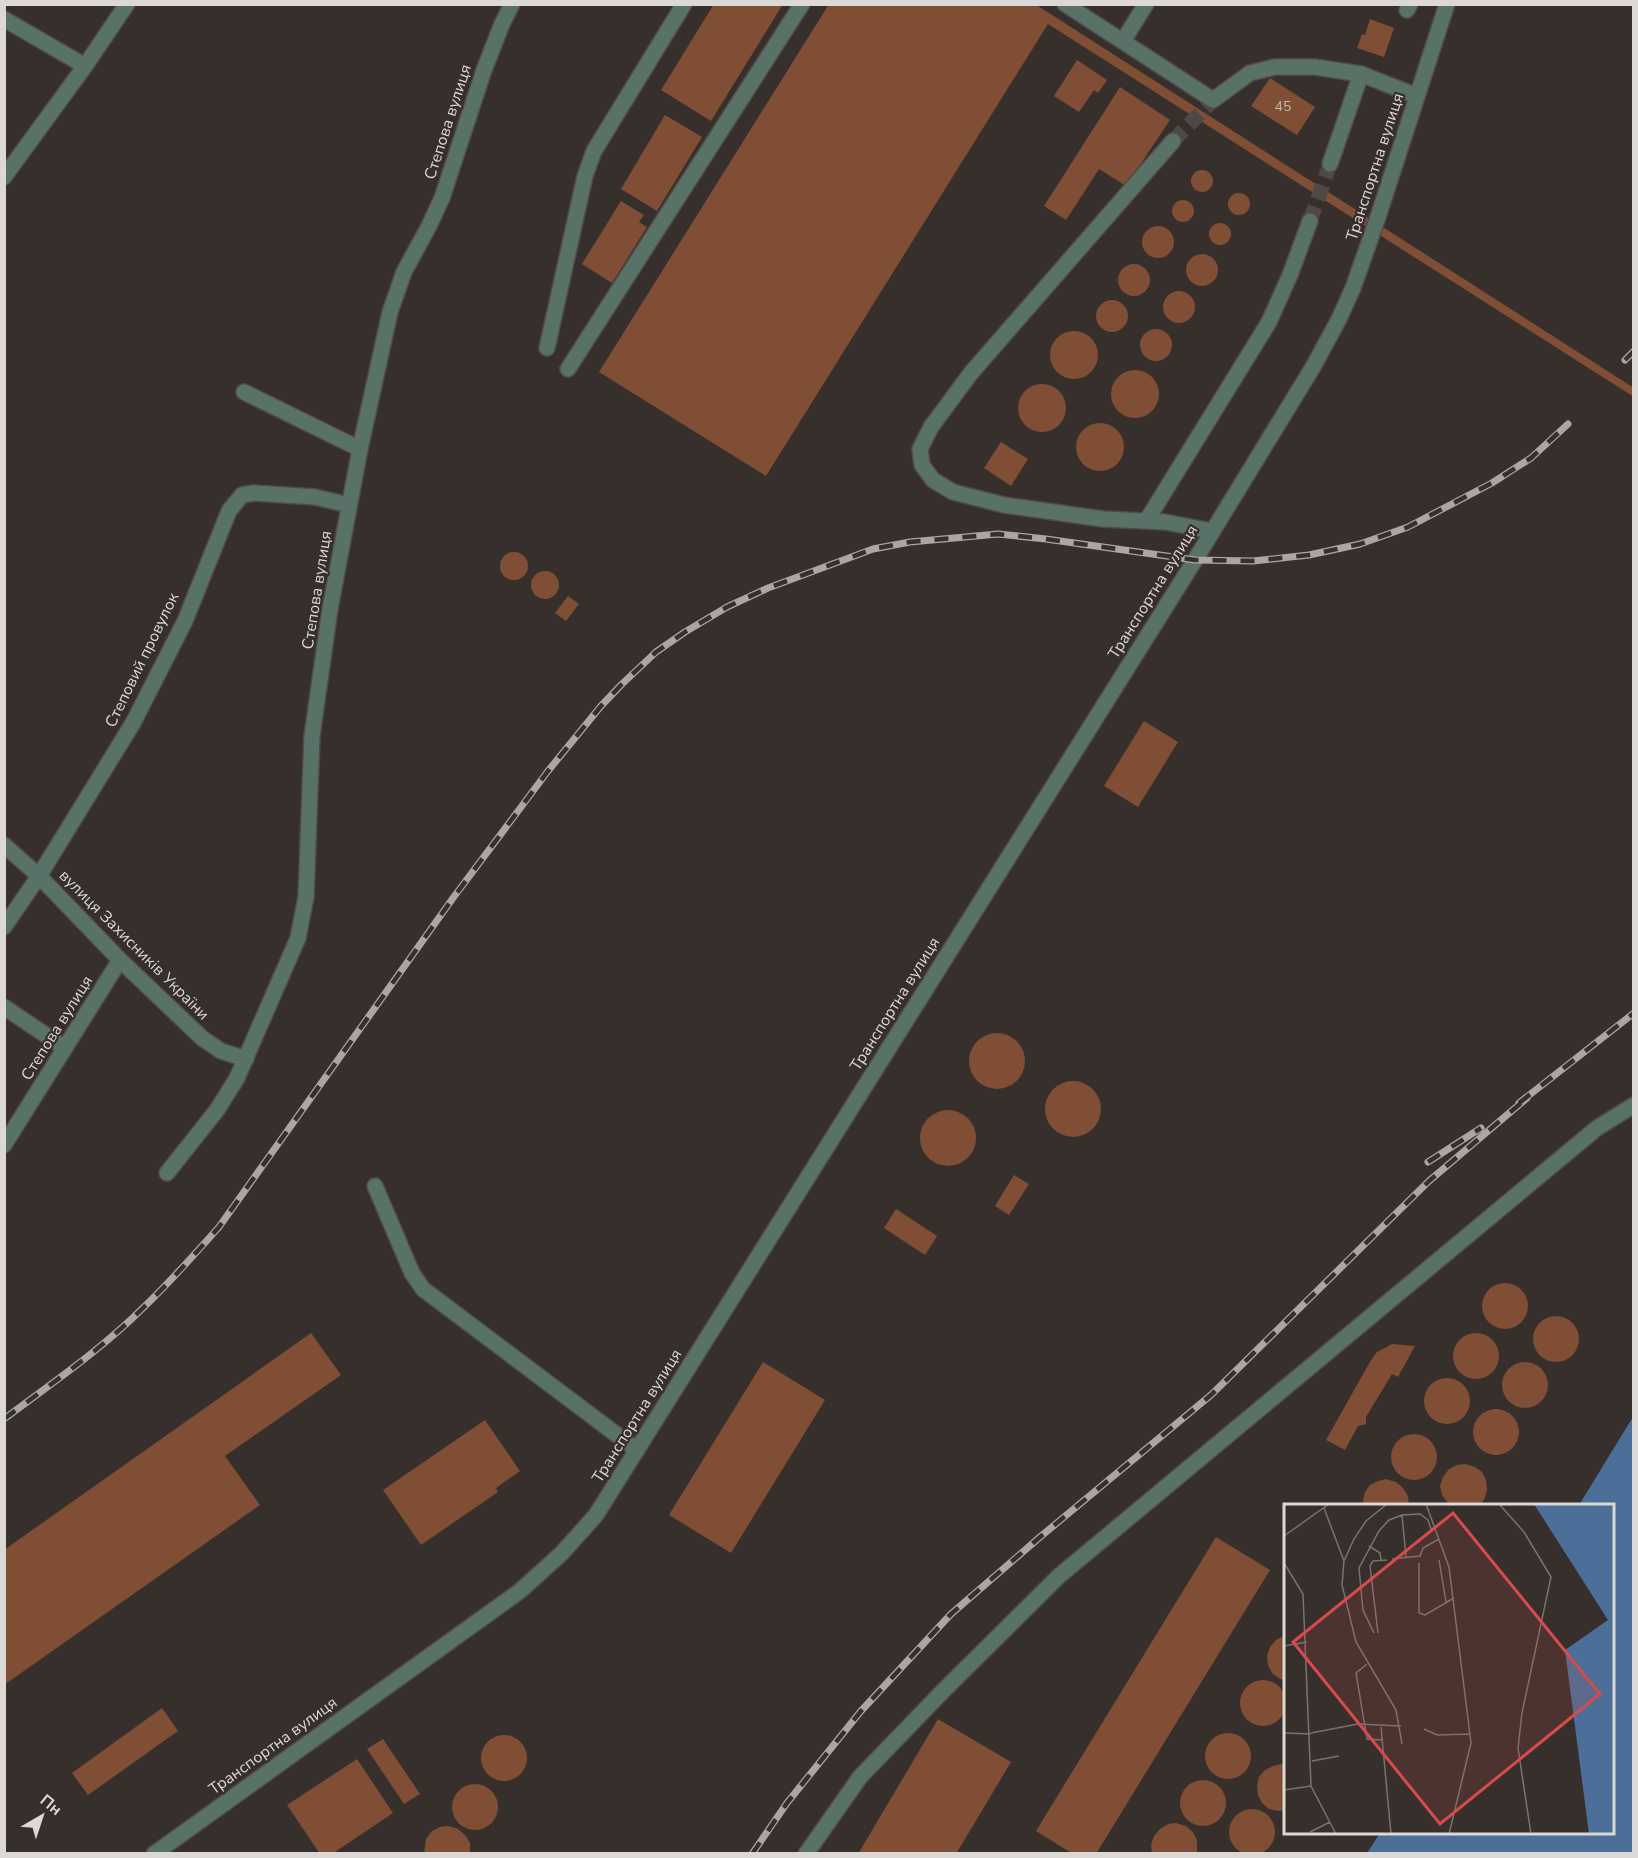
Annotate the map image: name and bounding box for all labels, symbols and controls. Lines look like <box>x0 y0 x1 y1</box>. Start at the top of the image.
street label: Степова вулиця <box>419 62 477 182</box>
street label: Транспортна вулиця <box>1341 90 1409 244</box>
house number: 45 <box>1275 97 1291 116</box>
street label: Транспортна вулиця <box>1103 521 1203 663</box>
street label: Степова вулиця <box>297 529 337 651</box>
street label: Степовий провулок <box>100 588 185 731</box>
street label: вулиця Захисників України <box>54 865 214 1025</box>
street label: Транспортна вулиця <box>845 933 945 1075</box>
street label: Степова вулиця <box>16 971 98 1085</box>
street label: Транспортна вулиця <box>587 1345 687 1487</box>
inset map <box>1284 1504 1614 1834</box>
street label: Транспортна вулиця <box>204 1692 342 1800</box>
north arrow <box>12 1786 72 1846</box>
text: Пн <box>35 1790 66 1821</box>

